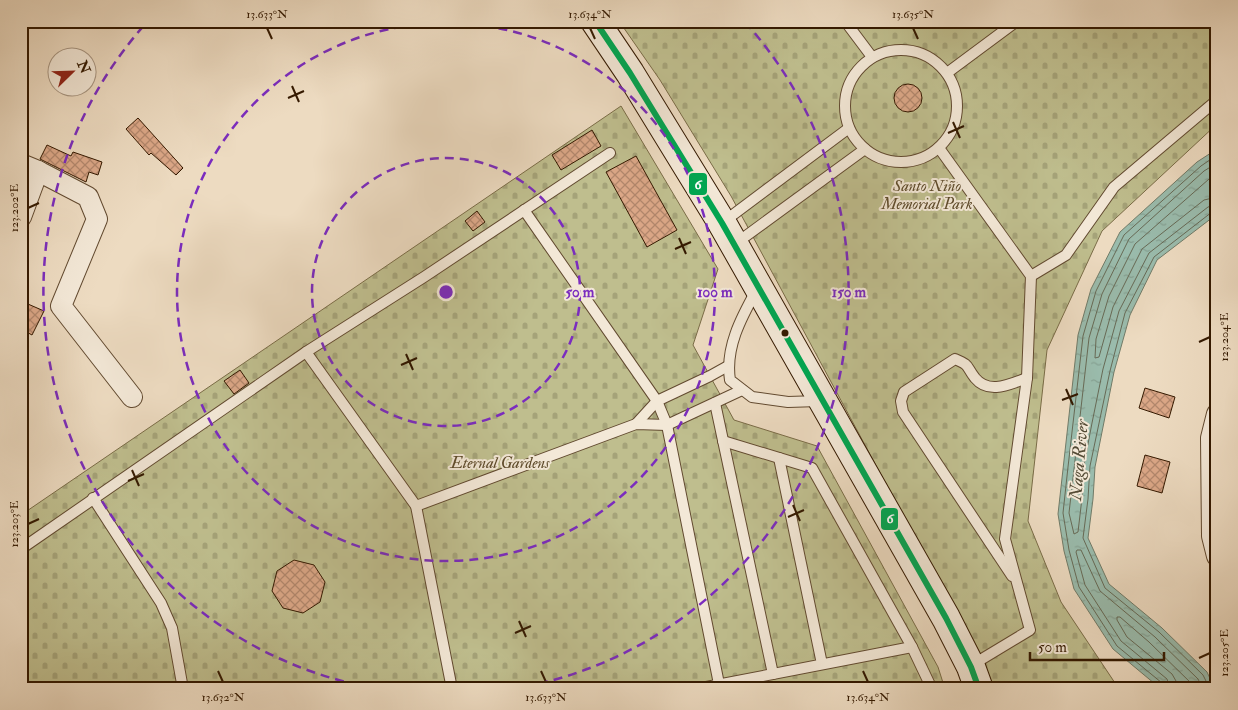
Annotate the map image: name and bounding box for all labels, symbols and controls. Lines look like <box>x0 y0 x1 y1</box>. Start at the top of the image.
text: 13.633°N <box>246 7 288 22</box>
text: 13.634°N <box>568 7 612 22</box>
text: 13.635°N <box>892 7 934 22</box>
north arrow <box>48 48 98 98</box>
text: N <box>73 57 94 77</box>
line badge: 6 <box>688 172 708 196</box>
text: 6 <box>694 176 702 193</box>
park label: Santo Niño Memorial Park <box>880 176 973 214</box>
text: 123.202°E <box>7 183 22 232</box>
centre of rings <box>437 283 455 301</box>
text: 50 m <box>566 283 595 302</box>
text: 100 m <box>697 283 733 302</box>
text: 150 m <box>832 283 866 302</box>
text: 123.204°E <box>1217 312 1232 361</box>
unlabelled marker <box>780 328 790 338</box>
water label: Naga River <box>1064 417 1094 502</box>
park label: Eternal Gardens <box>450 453 550 473</box>
text: 123.203°E <box>7 500 22 548</box>
line badge: 6 <box>880 507 899 531</box>
text: 6 <box>886 510 894 527</box>
text: 123.205°E <box>1217 629 1232 677</box>
scale bar <box>1030 630 1164 662</box>
text: 50 m <box>1038 638 1067 657</box>
text: 13.632°N <box>202 690 245 705</box>
text: 13.633°N <box>525 690 567 705</box>
text: 13.634°N <box>846 690 890 705</box>

